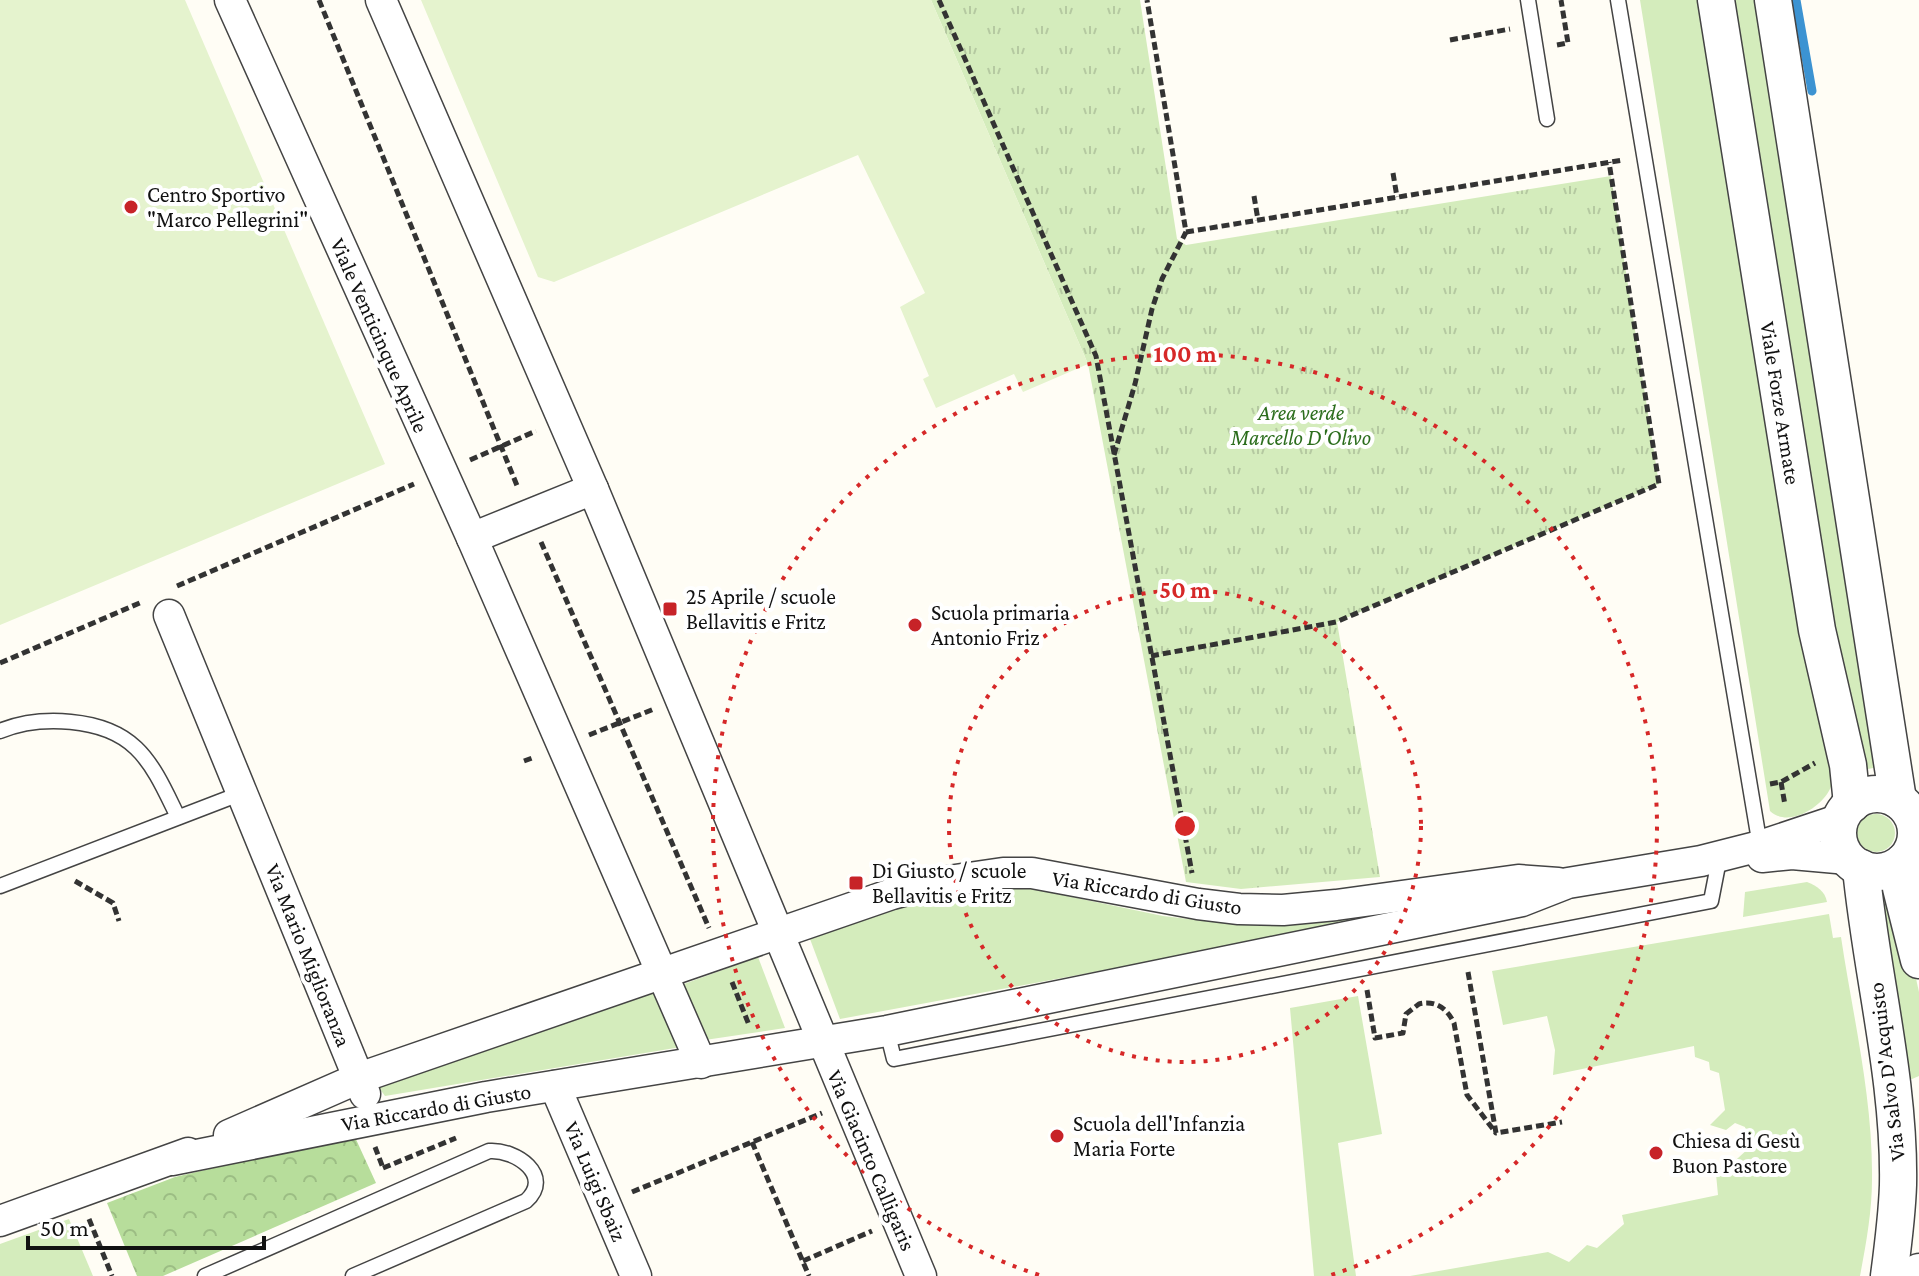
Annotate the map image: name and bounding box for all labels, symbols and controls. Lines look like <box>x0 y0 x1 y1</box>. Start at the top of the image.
place label: Centro Sportivo "Marco Pellegrini" <box>147 182 308 232</box>
marker: Centro Sportivo "Marco Pellegrini" <box>122 198 140 216</box>
street label: Viale Venticinque Aprile <box>325 234 434 436</box>
street label: Viale Forze Armate <box>1755 320 1806 486</box>
text: 100 m <box>1153 340 1217 367</box>
park label: Area verde Marcello D'Olivo <box>1230 400 1371 450</box>
text: 50 m <box>1159 576 1211 603</box>
place label: 25 Aprile / scuole Bellavitis e Fritz <box>686 584 836 634</box>
marker: 25 Aprile / scuole Bellavitis e Fritz <box>661 600 679 618</box>
place label: Scuola primaria Antonio Friz <box>931 600 1070 650</box>
marker: Scuola primaria Antonio Friz <box>906 616 924 634</box>
centre of rings <box>1171 812 1199 840</box>
place label: Di Giusto / scuole Bellavitis e Fritz <box>872 858 1026 908</box>
street label: Via Mario Miglioranza <box>260 860 357 1050</box>
street label: Via Riccardo di Giusto <box>1050 865 1244 920</box>
marker: Di Giusto / scuole Bellavitis e Fritz <box>847 874 865 892</box>
street label: Via Salvo D'Acquisto <box>1863 981 1910 1163</box>
street label: Via Giacinto Calligaris <box>822 1066 921 1255</box>
street label: Via Riccardo di Giusto <box>339 1078 533 1136</box>
place label: Scuola dell'Infanzia Maria Forte <box>1073 1111 1245 1161</box>
street label: Via Luigi Sbaiz <box>559 1117 632 1245</box>
marker: Scuola dell'Infanzia Maria Forte <box>1048 1127 1066 1145</box>
place label: Chiesa di Gesù Buon Pastore <box>1672 1128 1801 1178</box>
marker: Chiesa di Gesù Buon Pastore <box>1647 1144 1665 1162</box>
scale bar <box>28 1200 264 1250</box>
text: 50 m <box>40 1214 89 1241</box>

